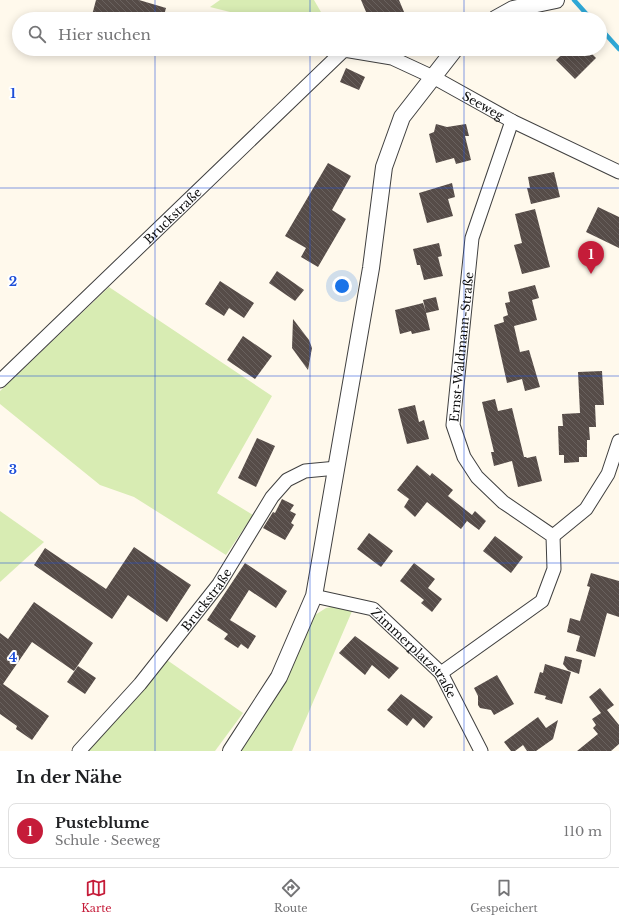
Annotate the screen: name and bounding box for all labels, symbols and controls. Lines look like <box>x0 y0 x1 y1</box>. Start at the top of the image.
search box <box>12 12 607 56</box>
icon: search <box>26 23 48 45</box>
text: Hier suchen <box>58 25 151 44</box>
text: 1 <box>10 85 16 102</box>
street label: Seeweg <box>460 87 508 123</box>
street label: Bruckstraße <box>140 184 204 246</box>
pin: 1 <box>578 241 604 274</box>
street label: Ernst-Waldmann-Straße <box>446 271 476 423</box>
text: 2 <box>9 273 17 290</box>
your location <box>332 276 352 296</box>
text: 3 <box>9 461 17 478</box>
street label: Bruckstraße <box>178 565 234 634</box>
street label: Zimmerplatzstraße <box>369 604 460 700</box>
text: 4 <box>9 649 18 666</box>
text: In der Nähe <box>16 767 122 788</box>
text: Pusteblume <box>55 813 149 832</box>
text: 1 <box>27 823 33 840</box>
text: 110 m <box>563 823 602 840</box>
text: Schule · Seeweg <box>55 832 160 849</box>
tab: Karte <box>81 877 112 915</box>
tab: Route <box>274 877 308 915</box>
tab: Gespeichert <box>470 877 538 915</box>

